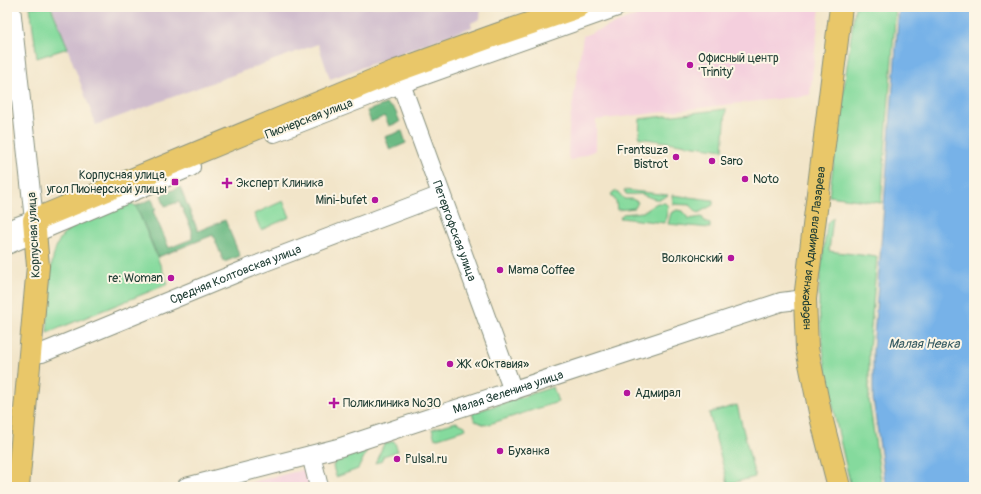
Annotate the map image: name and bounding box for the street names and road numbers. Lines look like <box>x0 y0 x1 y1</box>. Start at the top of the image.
street label: Пионерская улица <box>263 95 355 143</box>
street label: набережная Адмирала Лазарева <box>797 165 829 330</box>
street label: Петергофская улица <box>429 179 480 283</box>
street label: Корпусная улица <box>24 191 44 278</box>
street label: Средняя Колтовская улица <box>168 241 304 307</box>
street label: Малая Зеленина улица <box>451 367 566 417</box>

